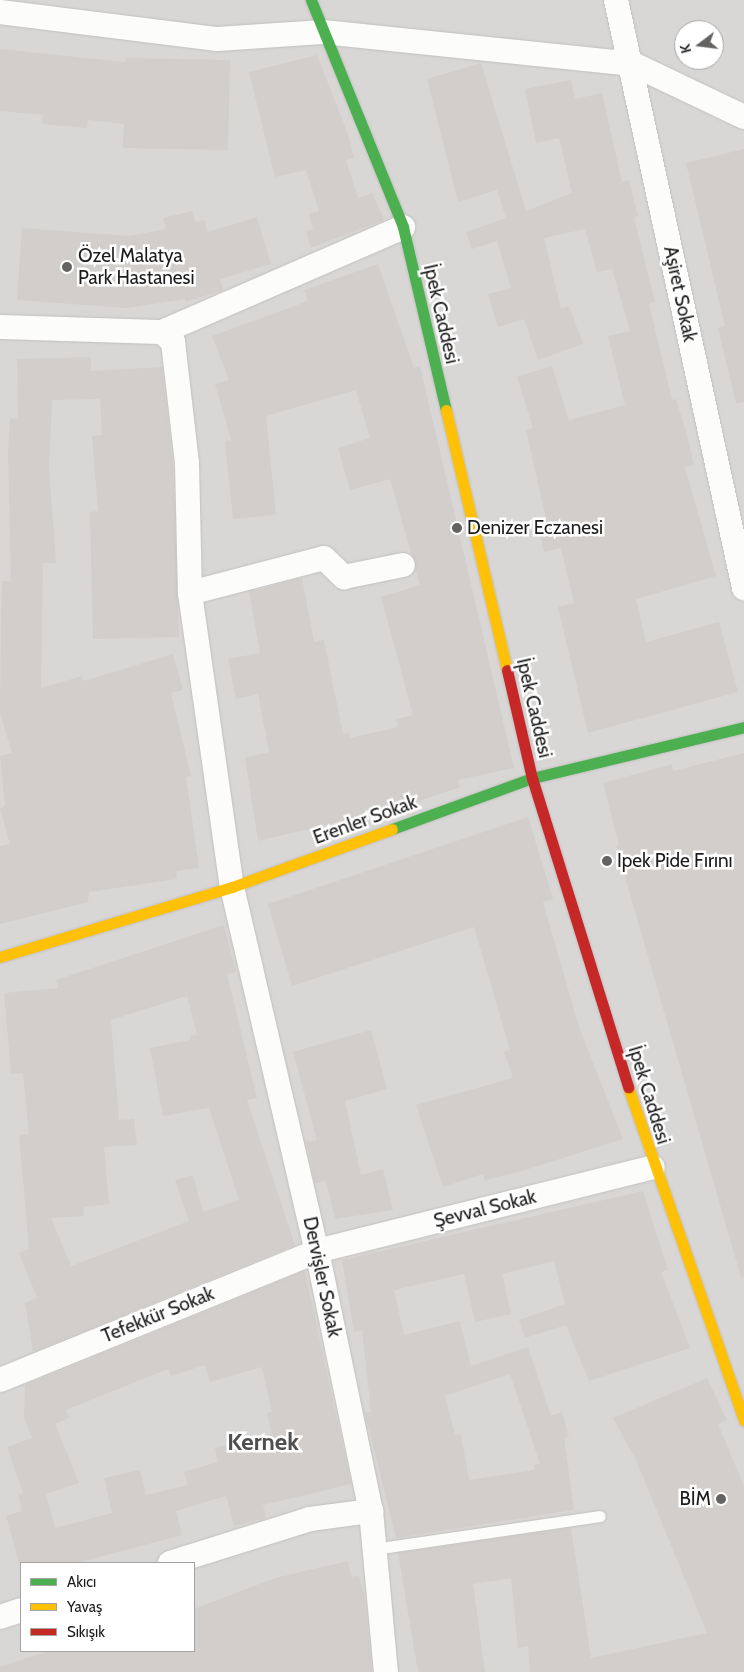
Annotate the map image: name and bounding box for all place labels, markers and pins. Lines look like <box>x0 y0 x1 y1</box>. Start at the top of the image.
place label: Özel Malatya Park Hastanesi <box>78 245 194 289</box>
marker: Özel Malatya Park Hastanesi <box>60 260 74 274</box>
place label: Denizer Eczanesi <box>467 517 603 539</box>
marker: Denizer Eczanesi <box>451 522 463 534</box>
place label: Ipek Pide Fırını <box>617 850 733 872</box>
marker: Ipek Pide Fırını <box>601 855 613 867</box>
place label: BİM <box>679 1488 711 1510</box>
marker: BİM <box>715 1493 727 1505</box>

